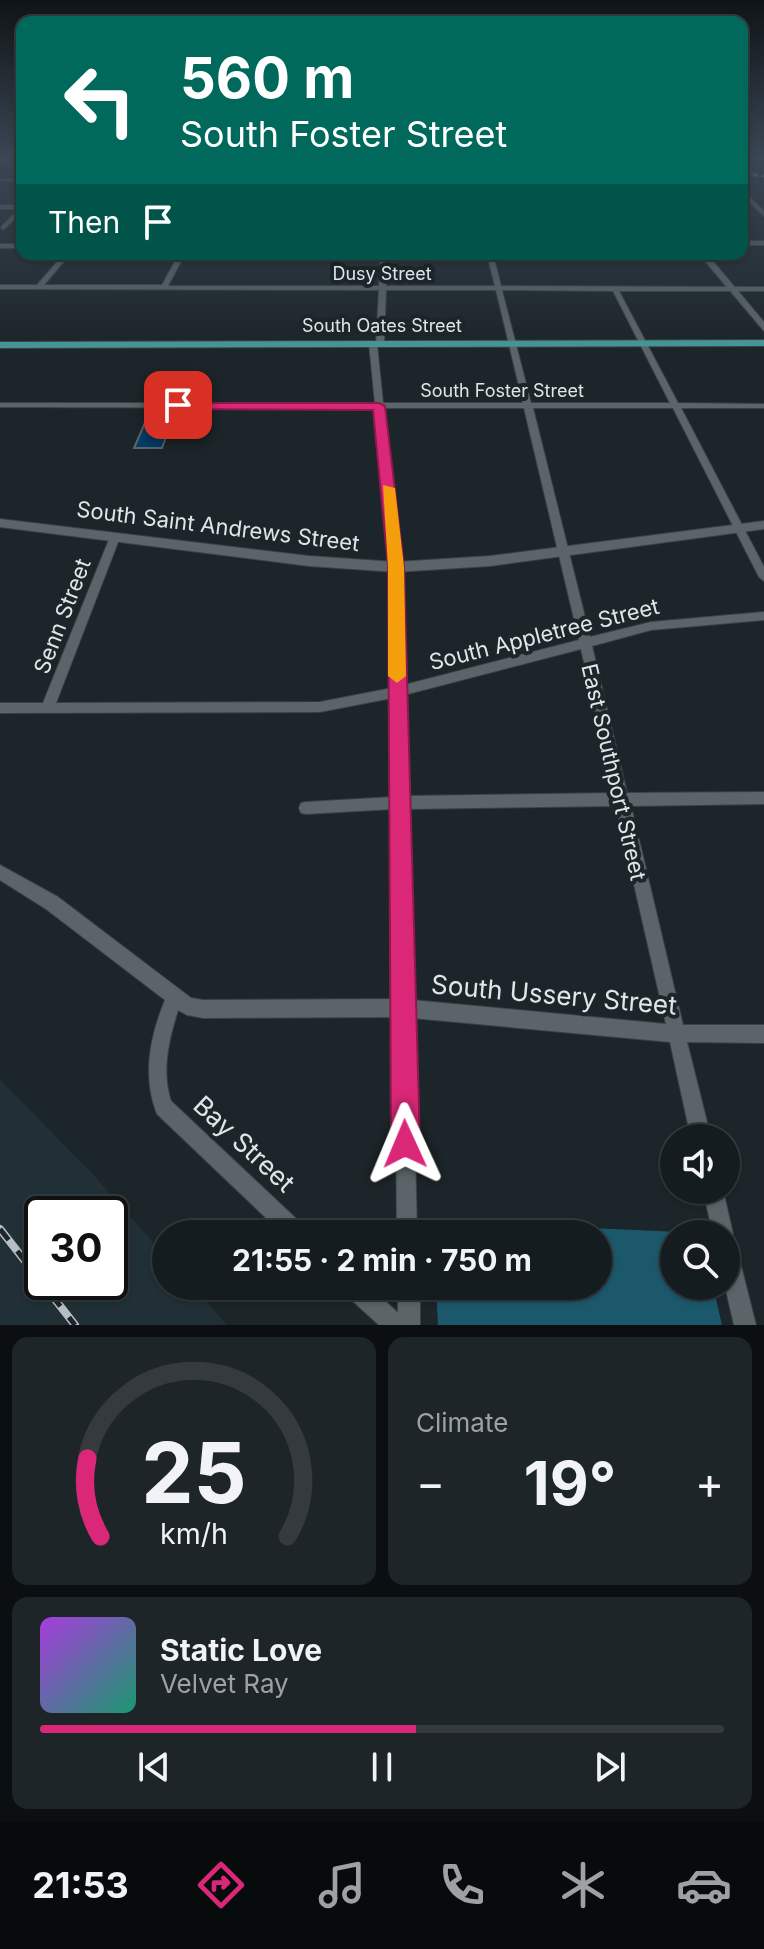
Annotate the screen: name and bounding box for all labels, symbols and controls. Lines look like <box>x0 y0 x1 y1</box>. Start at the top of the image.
text: 560 m <box>180 44 354 112</box>
icon: left <box>48 48 152 152</box>
text: South Foster Street <box>180 112 507 156</box>
icon: arrive <box>136 200 180 244</box>
text: Then <box>48 204 120 240</box>
street label: Dusy Street <box>332 263 432 284</box>
street label: South Oates Street <box>302 315 462 336</box>
pin <box>144 371 212 439</box>
street label: South Foster Street <box>420 380 584 401</box>
icon: arrive <box>156 383 200 427</box>
street label: South Saint Andrews Street <box>75 496 361 556</box>
street label: Senn Street <box>28 555 96 677</box>
street label: South Appletree Street <box>426 593 662 675</box>
street label: East Southport Street <box>576 661 652 883</box>
street label: South Ussery Street <box>430 968 678 1021</box>
street label: Bay Street <box>188 1089 301 1198</box>
position arrow <box>363 1102 447 1186</box>
map controls <box>660 1124 740 1300</box>
button: sound <box>660 1124 740 1204</box>
speed limit sign: 30 <box>24 1196 128 1300</box>
button: search <box>660 1220 740 1300</box>
text: 21:55 · 2 min · 750 m <box>232 1242 532 1278</box>
text: Climate <box>416 1407 508 1438</box>
text: 25 <box>141 1422 247 1523</box>
text: 19° <box>524 1447 616 1519</box>
text: − <box>416 1456 445 1510</box>
text: + <box>695 1456 724 1510</box>
text: km/h <box>160 1516 228 1551</box>
text: Static Love <box>160 1632 322 1668</box>
text: Velvet Ray <box>160 1668 289 1699</box>
icon: previous <box>132 1745 176 1789</box>
icon: pause <box>360 1745 404 1789</box>
icon: next <box>588 1745 632 1789</box>
icon: directions <box>193 1857 249 1913</box>
icon: music <box>314 1857 370 1913</box>
icon: phone <box>434 1857 490 1913</box>
icon: climate <box>555 1857 611 1913</box>
icon: car <box>676 1857 732 1913</box>
text: 21:53 <box>32 1863 129 1907</box>

